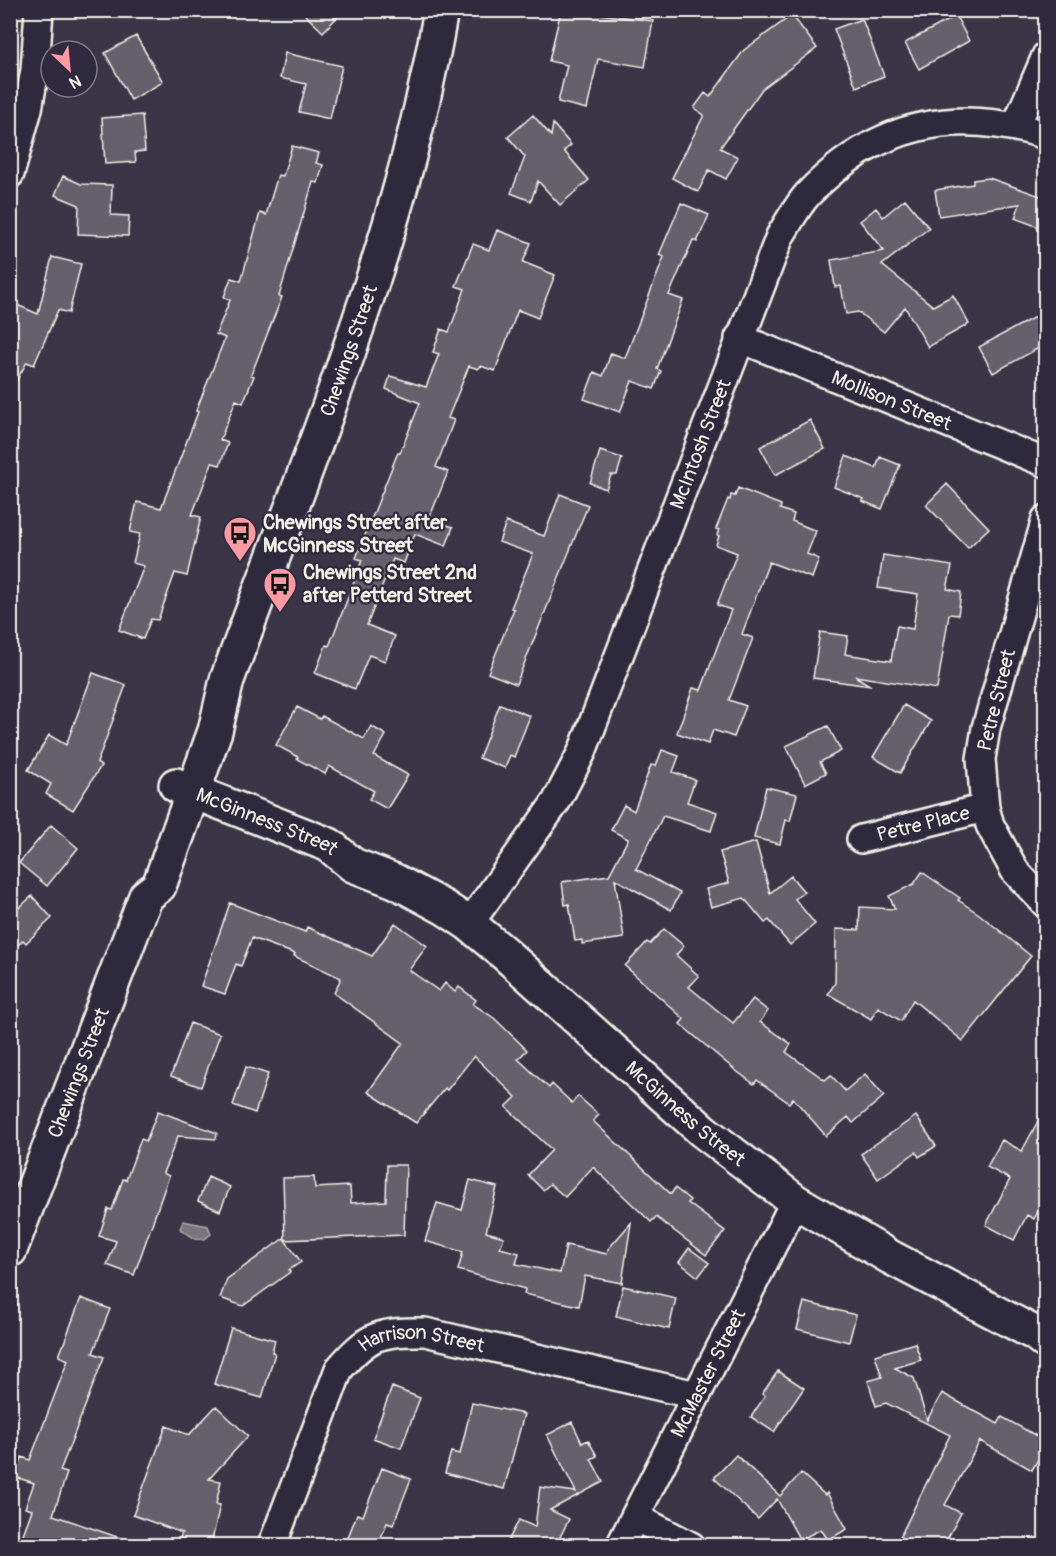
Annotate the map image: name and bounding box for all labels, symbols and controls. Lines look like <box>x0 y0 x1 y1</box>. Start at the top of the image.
north arrow <box>39 39 99 99</box>
text: N <box>66 70 84 93</box>
street label: Chewings Street <box>315 281 384 420</box>
street label: Mollison Street <box>828 365 956 437</box>
street label: McIntosh Street <box>664 375 737 513</box>
place label: Chewings Street after McGinness Street <box>263 510 448 558</box>
bus stop icon: Chewings Street after McGinness Street <box>222 515 258 562</box>
place label: Chewings Street 2nd after Petterd Street <box>303 560 477 608</box>
bus stop icon: Chewings Street 2nd after Petterd Street <box>262 566 298 613</box>
street label: Petre Street <box>972 646 1021 754</box>
street label: McGinness Street <box>193 782 344 861</box>
street label: Petre Place <box>874 800 973 848</box>
street label: Chewings Street <box>42 1003 115 1141</box>
street label: McGinness Street <box>620 1056 751 1172</box>
street label: McMaster Street <box>665 1304 752 1442</box>
street label: Harrison Street <box>353 1320 488 1359</box>

